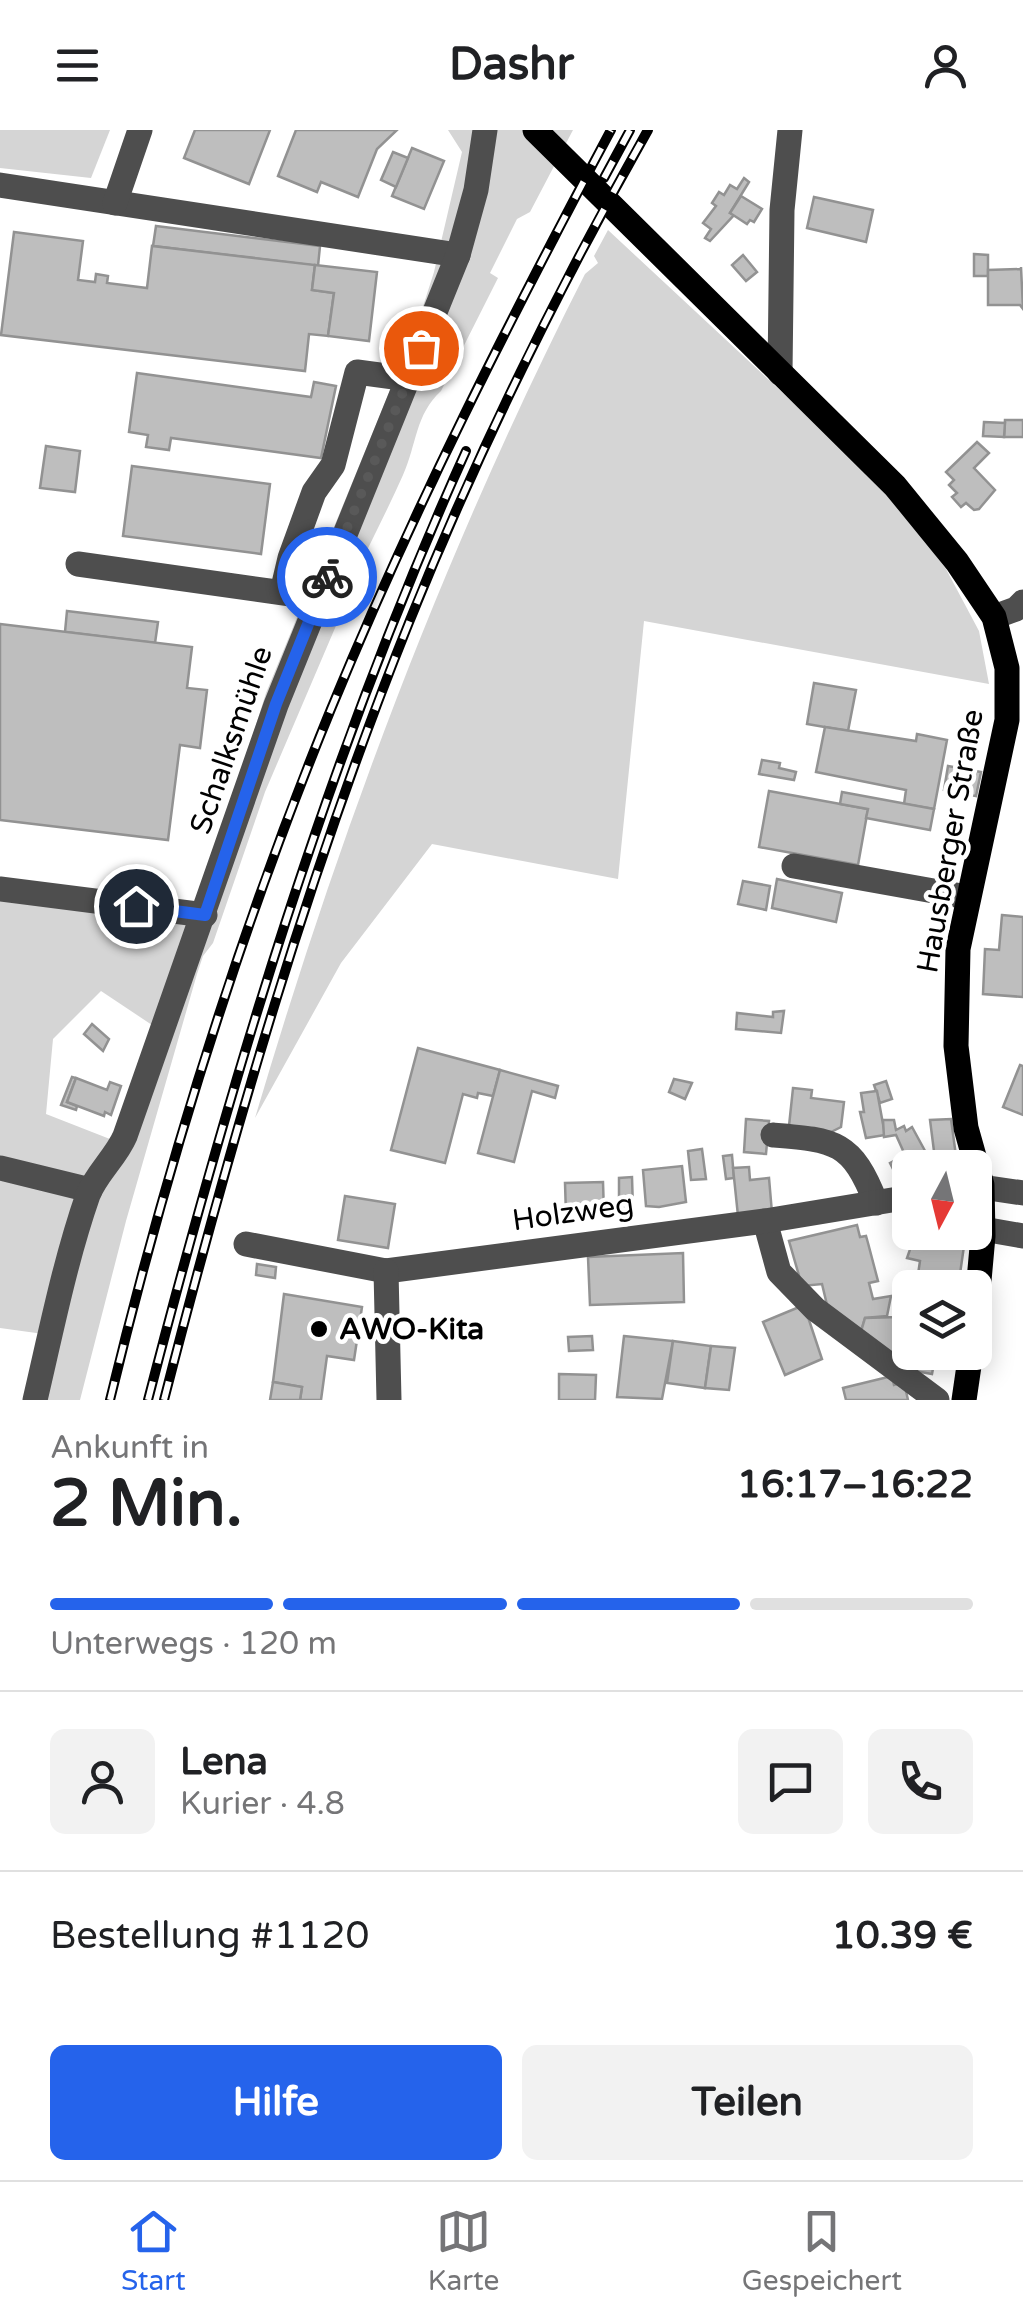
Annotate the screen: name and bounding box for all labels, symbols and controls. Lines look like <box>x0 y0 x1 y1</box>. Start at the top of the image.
icon: menu <box>50 38 105 93</box>
text: Dashr <box>449 38 574 92</box>
icon: person <box>918 38 973 93</box>
pin <box>379 306 464 391</box>
icon: bag <box>394 321 449 376</box>
courier <box>277 527 377 627</box>
icon: bike <box>300 550 355 605</box>
street label: Schalksmühle <box>182 641 281 839</box>
street label: Hausberger Straße <box>909 706 992 976</box>
pin <box>94 864 179 949</box>
icon: home <box>109 879 164 934</box>
north arrow <box>892 1150 992 1250</box>
map controls <box>892 1150 992 1370</box>
street label: Holzweg <box>510 1186 636 1239</box>
button: layers <box>892 1270 992 1370</box>
place label: AWO-Kita <box>339 1311 484 1348</box>
marker: AWO-Kita <box>308 1318 330 1340</box>
text: Ankunft in <box>50 1429 209 1467</box>
text: 16:17–16:22 <box>737 1462 973 1508</box>
text: 2 Min. <box>50 1465 243 1544</box>
text: Unterwegs · 120 m <box>50 1625 337 1663</box>
button: person <box>50 1729 155 1834</box>
button: chat <box>738 1729 843 1834</box>
button: phone <box>868 1729 973 1834</box>
text: Lena <box>180 1739 268 1785</box>
text: Kurier · 4.8 <box>180 1785 345 1823</box>
text: Bestellung #1120 <box>50 1913 369 1959</box>
text: 10.39 € <box>832 1913 973 1959</box>
button: Hilfe <box>50 2045 502 2160</box>
button: Teilen <box>522 2045 973 2160</box>
tab: Start <box>121 2204 186 2298</box>
tab: Karte <box>428 2204 499 2298</box>
tab: Gespeichert <box>742 2204 902 2298</box>

